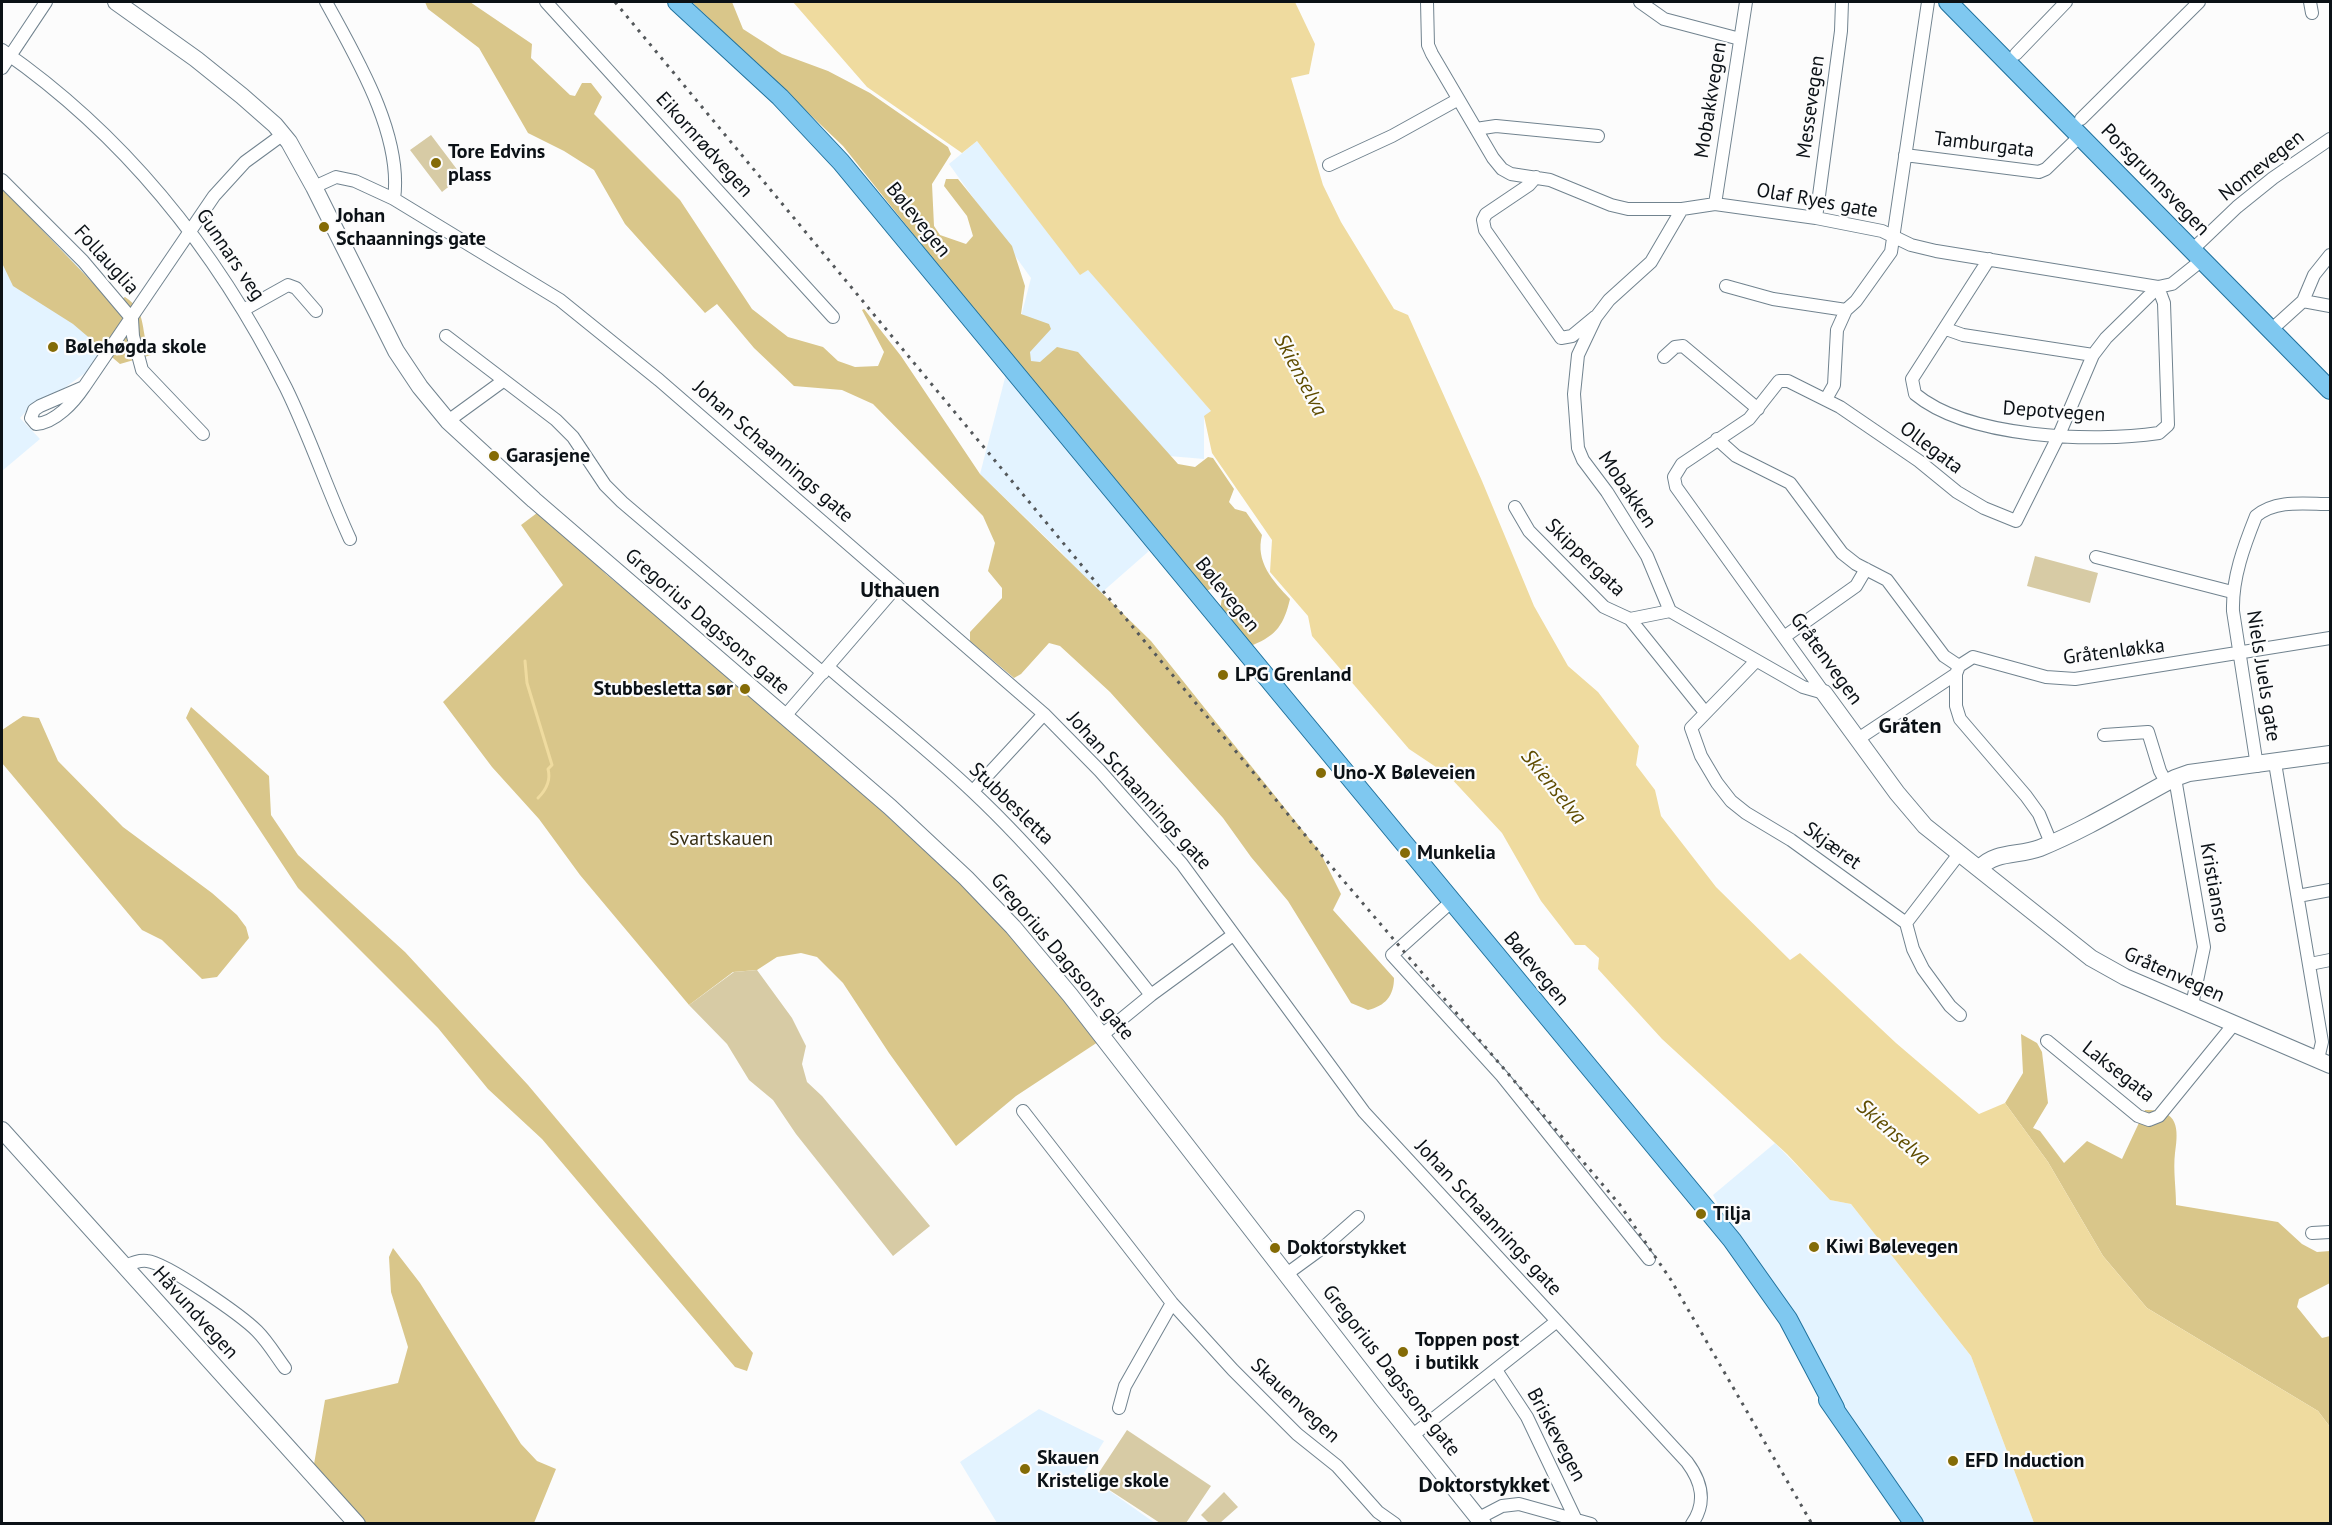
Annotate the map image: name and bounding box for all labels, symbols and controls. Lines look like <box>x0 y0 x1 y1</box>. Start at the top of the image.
street label: Mobakkvegen <box>1690 40 1732 160</box>
street label: Messevegen <box>1792 54 1830 160</box>
street label: Eikornrødvegen <box>650 87 758 203</box>
street label: Porsgrunnsvegen <box>2096 119 2214 241</box>
street label: Nomevegen <box>2215 125 2309 207</box>
street label: Tamburgata <box>1932 127 2036 163</box>
place label: Tore Edvins plass <box>448 140 545 187</box>
marker: Tore Edvins plass <box>429 156 443 170</box>
street label: Bølevegen <box>881 178 955 262</box>
street label: Olaf Ryes gate <box>1754 179 1880 223</box>
place label: Johan Schaannings gate <box>336 204 486 251</box>
street label: Gunnars veg <box>191 205 269 305</box>
street label: Follauglia <box>69 220 143 300</box>
marker: Johan Schaannings gate <box>317 220 331 234</box>
water label: Skienselva <box>1268 330 1332 420</box>
place label: Bølehøgda skole <box>65 335 206 359</box>
marker: Bølehøgda skole <box>46 340 60 354</box>
street label: Johan Schaannings gate <box>688 376 858 528</box>
street label: Depotvegen <box>2002 396 2106 428</box>
street label: Ollegata <box>1895 417 1967 479</box>
place label: Garasjene <box>506 444 590 468</box>
street label: Mobakken <box>1593 447 1661 533</box>
marker: Garasjene <box>487 449 501 463</box>
street label: Skippergata <box>1540 514 1630 602</box>
street label: Gregorius Dagssons gate <box>620 544 794 700</box>
street label: Bølevegen <box>1190 553 1264 637</box>
district label: Uthauen <box>860 578 940 604</box>
street label: Gråtenvegen <box>1785 608 1867 710</box>
street label: Niels Juels gate <box>2241 609 2285 743</box>
street label: Gråtenløkka <box>2062 634 2166 670</box>
place label: LPG Grenland <box>1235 663 1351 687</box>
marker: LPG Grenland <box>1216 668 1230 682</box>
place label: Stubbesletta sør <box>594 677 733 701</box>
marker: Stubbesletta sør <box>738 682 752 696</box>
street label: Johan Schaannings gate <box>1062 707 1216 875</box>
district label: Gråten <box>1879 714 1941 740</box>
water label: Skienselva <box>1515 744 1591 830</box>
street label: Stubbesletta <box>964 758 1058 850</box>
place label: Uno-X Bøleveien <box>1333 761 1476 785</box>
marker: Uno-X Bøleveien <box>1314 766 1328 780</box>
street label: Skjæret <box>1799 817 1865 875</box>
park label: Svartskauen <box>669 827 773 851</box>
place label: Munkelia <box>1417 841 1496 865</box>
street label: Kristiansro <box>2194 841 2234 935</box>
marker: Munkelia <box>1398 846 1412 860</box>
street label: Gregorius Dagssons gate <box>985 869 1139 1045</box>
street label: Bølevegen <box>1498 927 1574 1011</box>
street label: Gråtenvegen <box>2120 942 2228 1008</box>
street label: Laksegata <box>2077 1036 2159 1108</box>
water label: Skienselva <box>1851 1094 1935 1172</box>
street label: Johan Schaannings gate <box>1410 1135 1566 1301</box>
place label: Tilja <box>1713 1202 1751 1226</box>
marker: Tilja <box>1694 1207 1708 1221</box>
place label: Kiwi Bølevegen <box>1826 1235 1958 1259</box>
place label: Doktorstykket <box>1287 1236 1406 1260</box>
marker: Kiwi Bølevegen <box>1807 1240 1821 1254</box>
marker: Doktorstykket <box>1268 1241 1282 1255</box>
street label: Håvundvegen <box>147 1262 243 1364</box>
street label: Gregorius Dagssons gate <box>1317 1281 1465 1461</box>
place label: Toppen post i butikk <box>1415 1328 1519 1375</box>
marker: Toppen post i butikk <box>1396 1345 1410 1359</box>
street label: Skauenvegen <box>1245 1354 1345 1448</box>
street label: Briskevegen <box>1521 1384 1591 1486</box>
place label: Skauen Kristelige skole <box>1037 1446 1169 1493</box>
place label: EFD Induction <box>1965 1449 2084 1473</box>
marker: EFD Induction <box>1946 1454 1960 1468</box>
marker: Skauen Kristelige skole <box>1018 1462 1032 1476</box>
district label: Doktorstykket <box>1418 1473 1550 1499</box>

